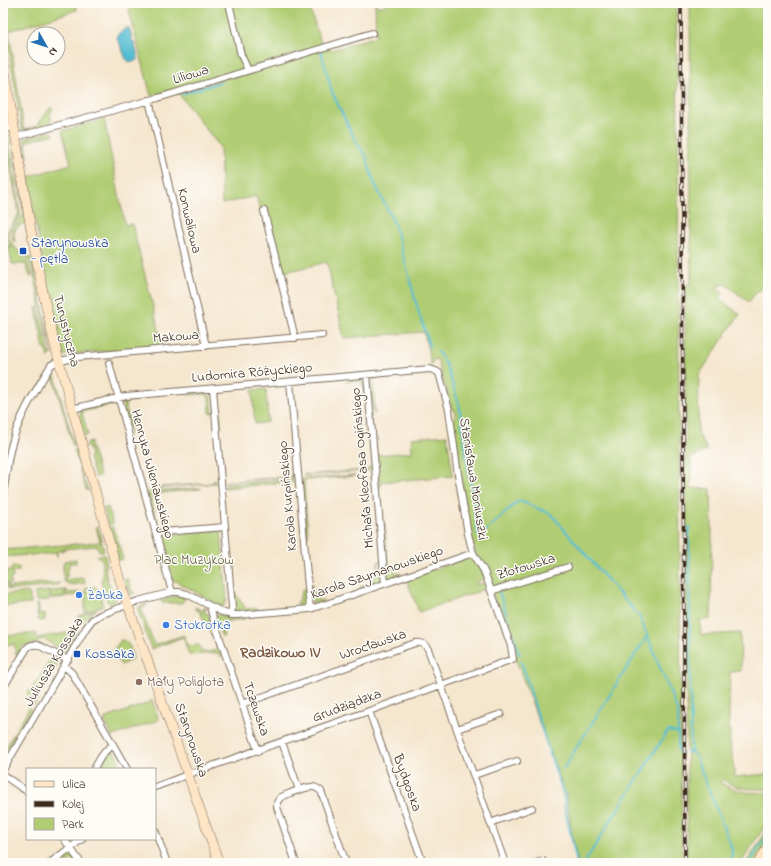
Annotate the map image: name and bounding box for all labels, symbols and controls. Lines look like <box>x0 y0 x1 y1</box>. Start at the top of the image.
north arrow <box>26 26 66 66</box>
text: N <box>44 44 62 60</box>
street label: Liliowa <box>170 60 212 90</box>
street label: Konwaliowa <box>171 186 207 256</box>
place label: Starynowska - pętla <box>31 233 109 270</box>
marker: Starynowska - pętla <box>18 246 28 256</box>
street label: Turystyczna <box>46 293 85 370</box>
street label: Makowa <box>152 325 200 349</box>
street label: Ludomira Różyckiego <box>191 357 313 390</box>
street label: Michała Kleofasa Ogińskiego <box>346 387 381 549</box>
street label: Henryka Wieniawskiego <box>124 407 179 541</box>
street label: Stanisława Moniuszki <box>453 416 493 542</box>
street label: Karola Kurpińskiego <box>273 440 304 552</box>
street label: Karola Szymanowskiego <box>308 540 446 607</box>
street label: Złotowska <box>494 548 558 586</box>
park label: Plac Muzyków <box>154 550 234 572</box>
place label: Żabka <box>87 585 123 606</box>
marker: Żabka <box>74 590 84 600</box>
street label: Juliusza Kossaka <box>19 613 89 711</box>
place label: Stokrotka <box>174 615 231 636</box>
marker: Stokrotka <box>161 620 171 630</box>
street label: Wrocławska <box>337 624 409 666</box>
district label: Radzikowo IV <box>239 642 321 664</box>
place label: Kossaka <box>85 644 135 665</box>
marker: Kossaka <box>72 649 82 659</box>
place label: Mały Poliglota <box>147 672 224 694</box>
marker: Mały Poliglota <box>134 677 144 687</box>
street label: Tczewska <box>237 679 275 739</box>
street label: Grudziądzka <box>309 684 385 728</box>
street label: Starynowska <box>168 700 214 780</box>
street label: Bydgoska <box>386 750 427 815</box>
legend <box>26 768 156 840</box>
text: Ulica <box>62 776 86 794</box>
text: Kolej <box>62 796 84 814</box>
text: Park <box>62 816 84 834</box>

